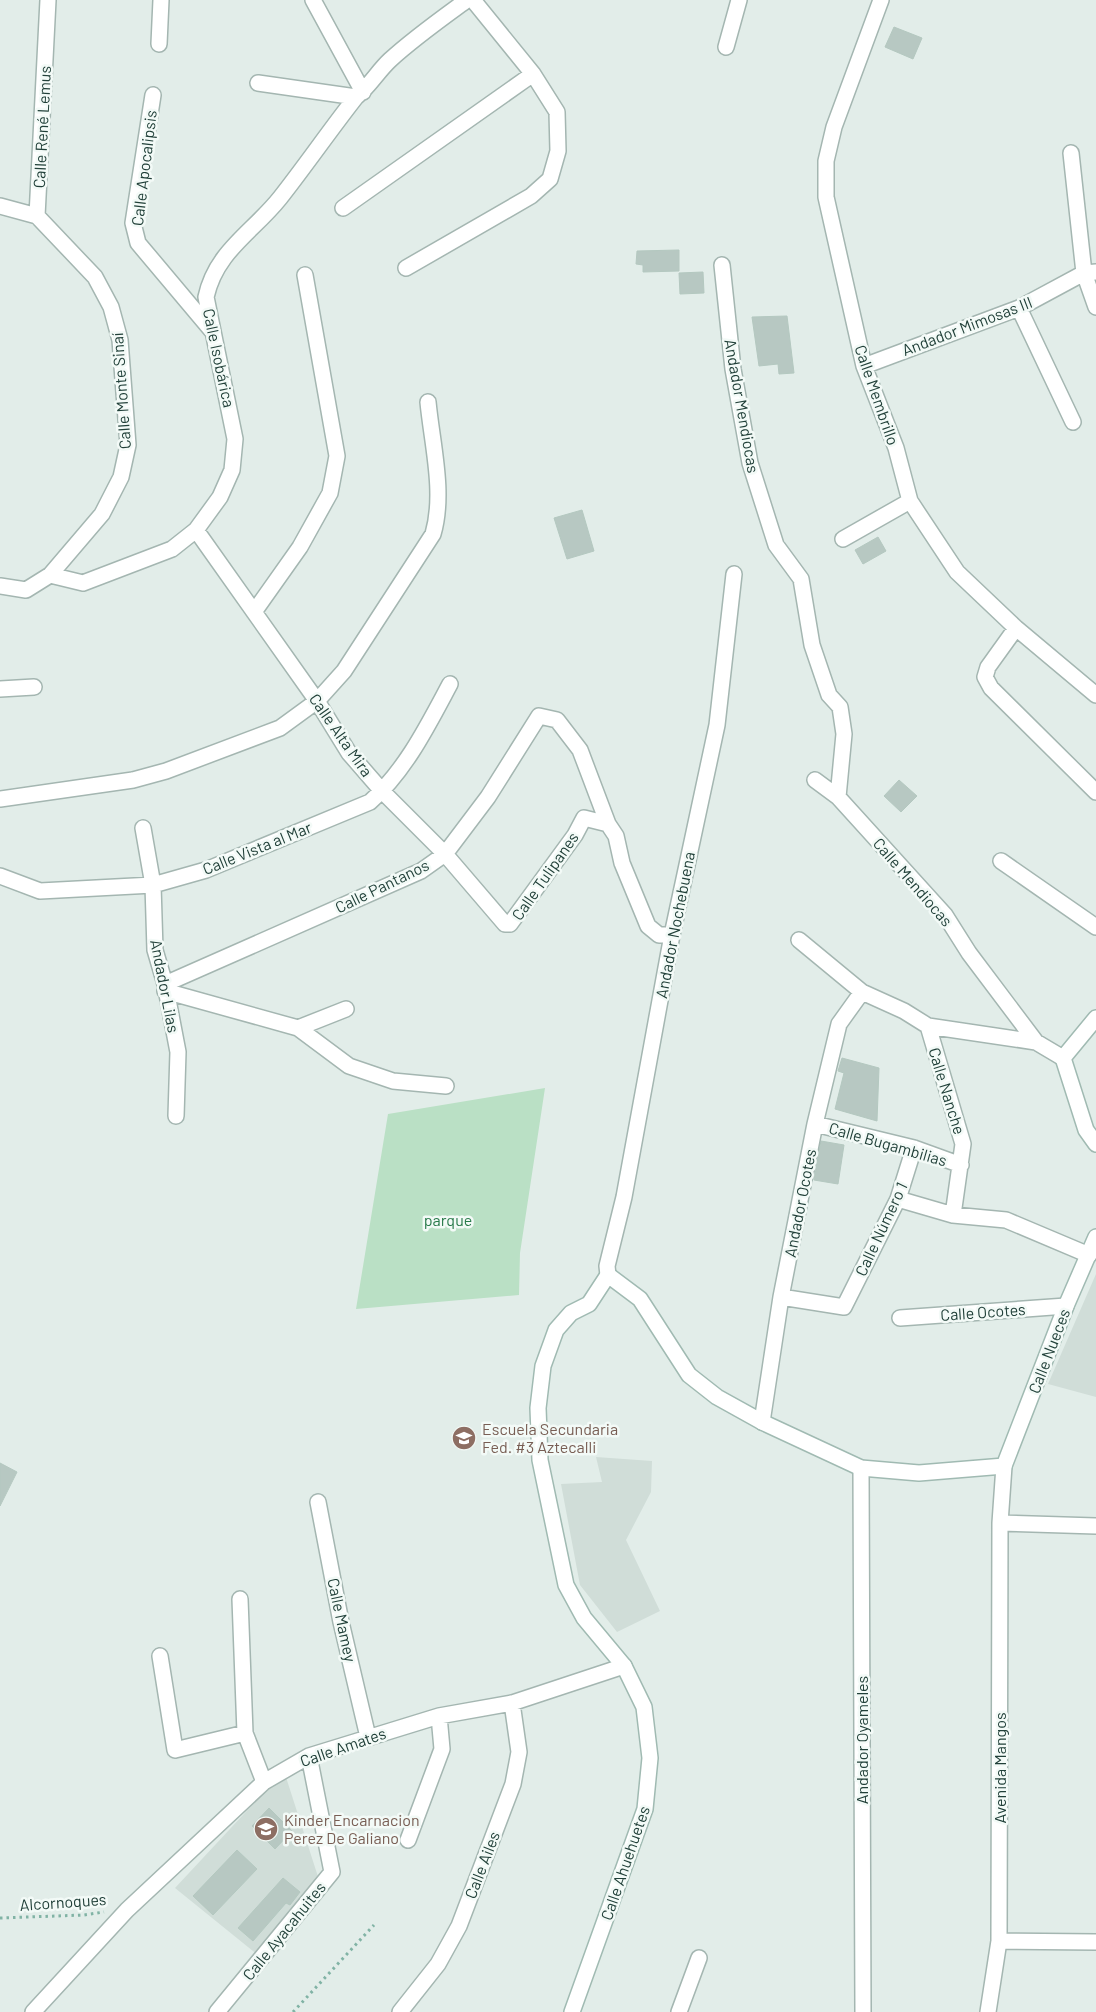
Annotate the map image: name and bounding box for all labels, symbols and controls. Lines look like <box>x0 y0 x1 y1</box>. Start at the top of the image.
street label: Calle René Lemus <box>29 65 54 189</box>
street label: Calle Apocalipsis <box>127 109 160 227</box>
street label: Andador Mimosas III <box>899 292 1035 359</box>
street label: Calle Isobárica <box>200 307 239 409</box>
street label: Calle Monte Sinaí <box>107 332 134 450</box>
street label: Andador Mendiocas <box>721 337 764 474</box>
street label: Calle Membrillo <box>851 342 904 447</box>
street label: Calle Alta Mira <box>306 690 377 780</box>
street label: Calle Vista al Mar <box>200 817 314 878</box>
street label: Calle Tulipanes <box>507 828 582 923</box>
street label: Calle Mendiocas <box>870 834 957 930</box>
street label: Andador Nochebuena <box>651 850 698 1000</box>
street label: Calle Pantanos <box>332 855 432 916</box>
street label: Andador Lilas <box>147 938 184 1034</box>
street label: Calle Nanche <box>925 1045 970 1137</box>
street label: Calle Bugambilias <box>827 1118 949 1169</box>
street label: Andador Ocotes <box>780 1147 819 1259</box>
street label: Calle Número 1 <box>851 1179 911 1279</box>
park label: parque <box>424 1210 472 1229</box>
street label: Calle Ocotes <box>940 1299 1026 1324</box>
street label: Calle Nueces <box>1024 1306 1073 1396</box>
place label: Escuela Secundaria Fed. #3 Aztecalli <box>482 1419 618 1456</box>
school or university icon: Escuela Secundaria Fed. #3 Aztecalli <box>451 1425 477 1451</box>
street label: Calle Mamey <box>324 1576 361 1664</box>
street label: Andador Oyameles <box>852 1676 871 1804</box>
street label: Avenida Mangos <box>990 1712 1009 1824</box>
street label: Calle Amates <box>297 1723 388 1770</box>
street label: Calle Ahuehuetes <box>596 1803 653 1922</box>
place label: Kinder Encarnacion Perez De Galiano <box>284 1810 420 1847</box>
school or university icon: Kinder Encarnacion Perez De Galiano <box>253 1816 279 1842</box>
street label: Calle Ailes <box>460 1829 503 1901</box>
street label: Calle Ayacahuites <box>238 1878 329 1984</box>
street label: Alcornoques <box>19 1889 107 1914</box>

